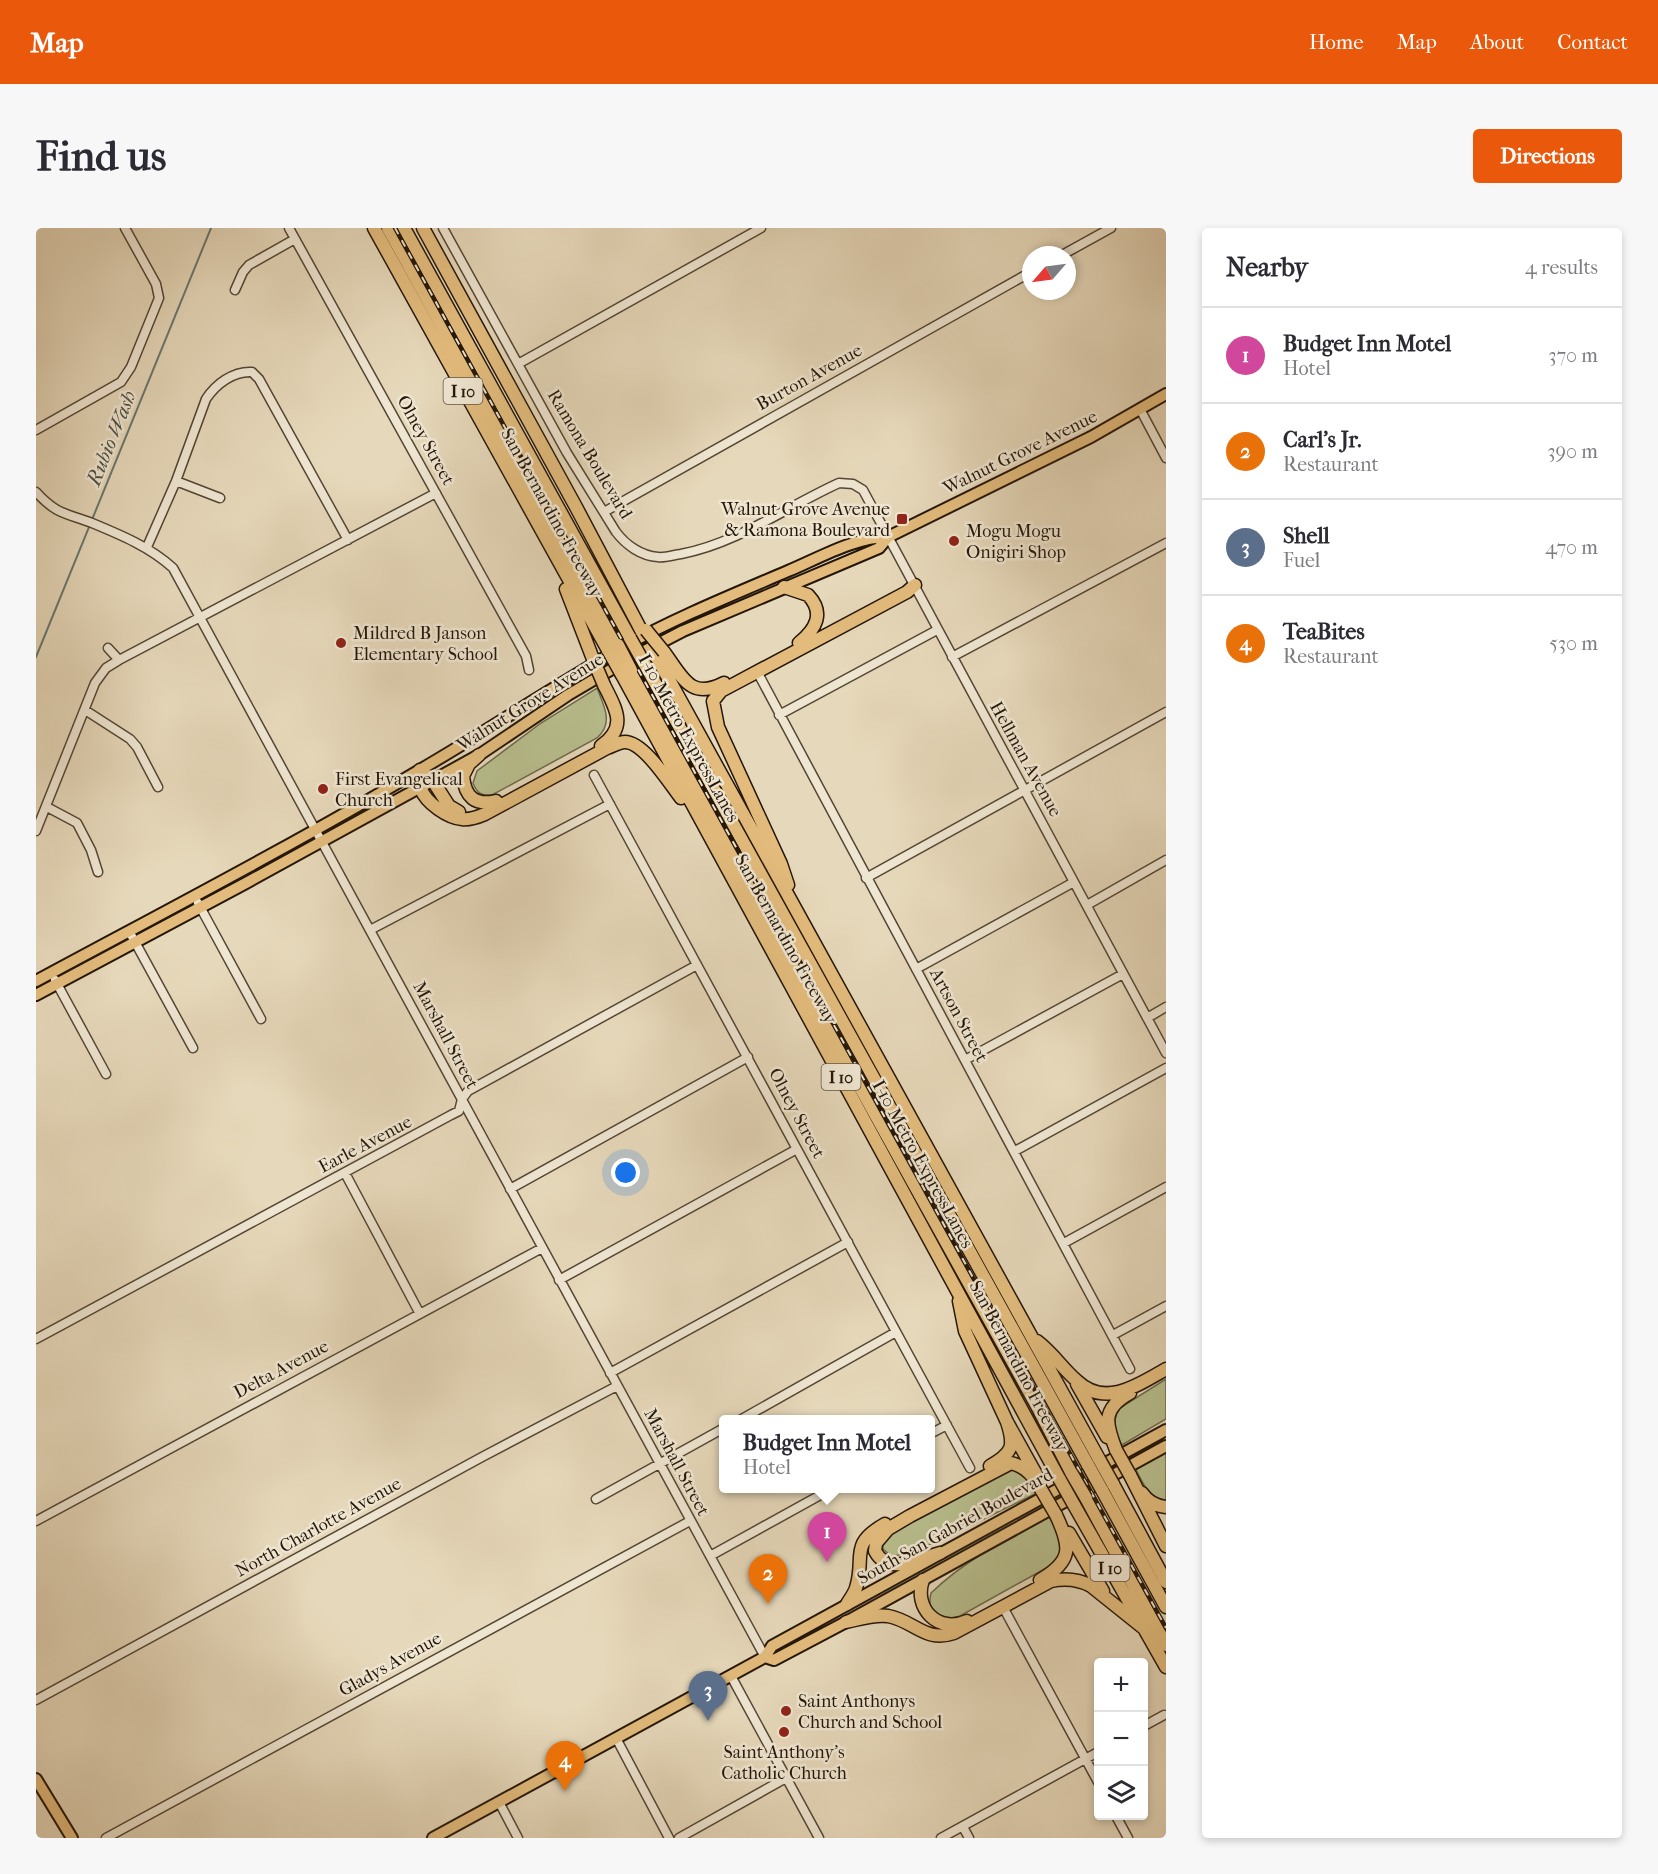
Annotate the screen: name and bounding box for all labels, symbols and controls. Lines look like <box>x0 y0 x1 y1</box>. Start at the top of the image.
text: Map <box>30 26 84 59</box>
text: Home <box>1309 30 1364 54</box>
text: Map <box>1397 30 1437 54</box>
text: About <box>1470 30 1524 54</box>
text: Contact <box>1557 30 1628 54</box>
button: Directions <box>1473 129 1622 183</box>
text: Find us <box>36 132 166 181</box>
north arrow <box>1022 246 1076 300</box>
text: Nearby <box>1226 252 1308 283</box>
text: 4 results <box>1525 256 1598 279</box>
text: Budget Inn Motel <box>1283 331 1451 357</box>
street label: Burton Avenue <box>753 340 866 415</box>
text: 1 <box>1242 344 1249 367</box>
text: 370 m <box>1548 344 1598 367</box>
text: Hotel <box>1283 357 1331 380</box>
road number: I 10 <box>444 378 482 404</box>
street label: Ramona Boulevard <box>543 386 637 523</box>
water label: Rubio Wash <box>81 388 141 491</box>
street label: Olney Street <box>392 392 459 489</box>
street label: Walnut Grove Avenue <box>939 406 1101 499</box>
street label: San Bernardino Freeway <box>496 425 608 603</box>
text: Carl's Jr. <box>1283 427 1361 453</box>
text: 2 <box>1240 440 1251 463</box>
text: 390 m <box>1547 440 1598 463</box>
text: Restaurant <box>1283 453 1379 476</box>
place label: Walnut Grove Avenue & Ramona Boulevard <box>720 499 890 541</box>
marker: Walnut Grove Avenue & Ramona Boulevard <box>895 512 909 526</box>
place label: Mogu Mogu Onigiri Shop <box>966 521 1066 563</box>
text: Shell <box>1283 523 1330 549</box>
marker: Mogu Mogu Onigiri Shop <box>947 534 961 548</box>
text: 3 <box>1241 536 1250 559</box>
text: 470 m <box>1545 536 1598 559</box>
text: Fuel <box>1283 549 1320 572</box>
text: TeaBites <box>1283 619 1365 645</box>
place label: Mildred B Janson Elementary School <box>353 623 498 665</box>
text: 4 <box>1240 632 1251 655</box>
text: 530 m <box>1549 632 1598 655</box>
marker: Mildred B Janson Elementary School <box>334 636 348 650</box>
text: Restaurant <box>1283 645 1379 668</box>
street label: Walnut Grove Avenue <box>452 649 608 757</box>
street label: I-10 Metro ExpressLanes <box>634 651 744 826</box>
street label: Hellman Avenue <box>985 698 1066 821</box>
place label: First Evangelical Church <box>335 769 463 811</box>
marker: First Evangelical Church <box>316 782 330 796</box>
street label: San Bernardino Freeway <box>730 851 842 1029</box>
street label: Artson Street <box>925 964 992 1066</box>
street label: Marshall Street <box>408 978 483 1093</box>
road number: I 10 <box>822 1064 860 1090</box>
street label: Olney Street <box>764 1065 829 1162</box>
street label: I-10 Metro ExpressLanes <box>868 1077 978 1252</box>
street label: Earle Avenue <box>315 1111 416 1178</box>
your location <box>611 1158 640 1187</box>
street label: San Bernardino Freeway <box>965 1277 1073 1457</box>
street label: Delta Avenue <box>230 1336 332 1403</box>
street label: Marshall Street <box>639 1405 714 1520</box>
popup <box>719 1415 935 1493</box>
text: Budget Inn Motel <box>743 1430 911 1456</box>
text: Hotel <box>743 1456 791 1479</box>
street label: South San Gabriel Boulevard <box>854 1464 1057 1589</box>
street label: North Charlotte Avenue <box>232 1473 405 1582</box>
pin: 1 <box>808 1512 846 1562</box>
pin: 2 <box>748 1554 788 1604</box>
road number: I 10 <box>1090 1555 1130 1581</box>
street label: Gladys Avenue <box>335 1628 445 1701</box>
map controls <box>1094 1658 1148 1820</box>
button: + <box>1094 1658 1148 1712</box>
pin: 3 <box>688 1672 728 1721</box>
place label: Saint Anthonys Church and School <box>798 1691 942 1733</box>
marker: Saint Anthonys Church and School <box>779 1704 793 1718</box>
button: − <box>1094 1712 1148 1766</box>
marker: Saint Anthony's Catholic Church <box>777 1725 791 1739</box>
pin: 4 <box>546 1742 584 1791</box>
place label: Saint Anthony's Catholic Church <box>721 1742 847 1784</box>
button: layers <box>1094 1766 1148 1820</box>

